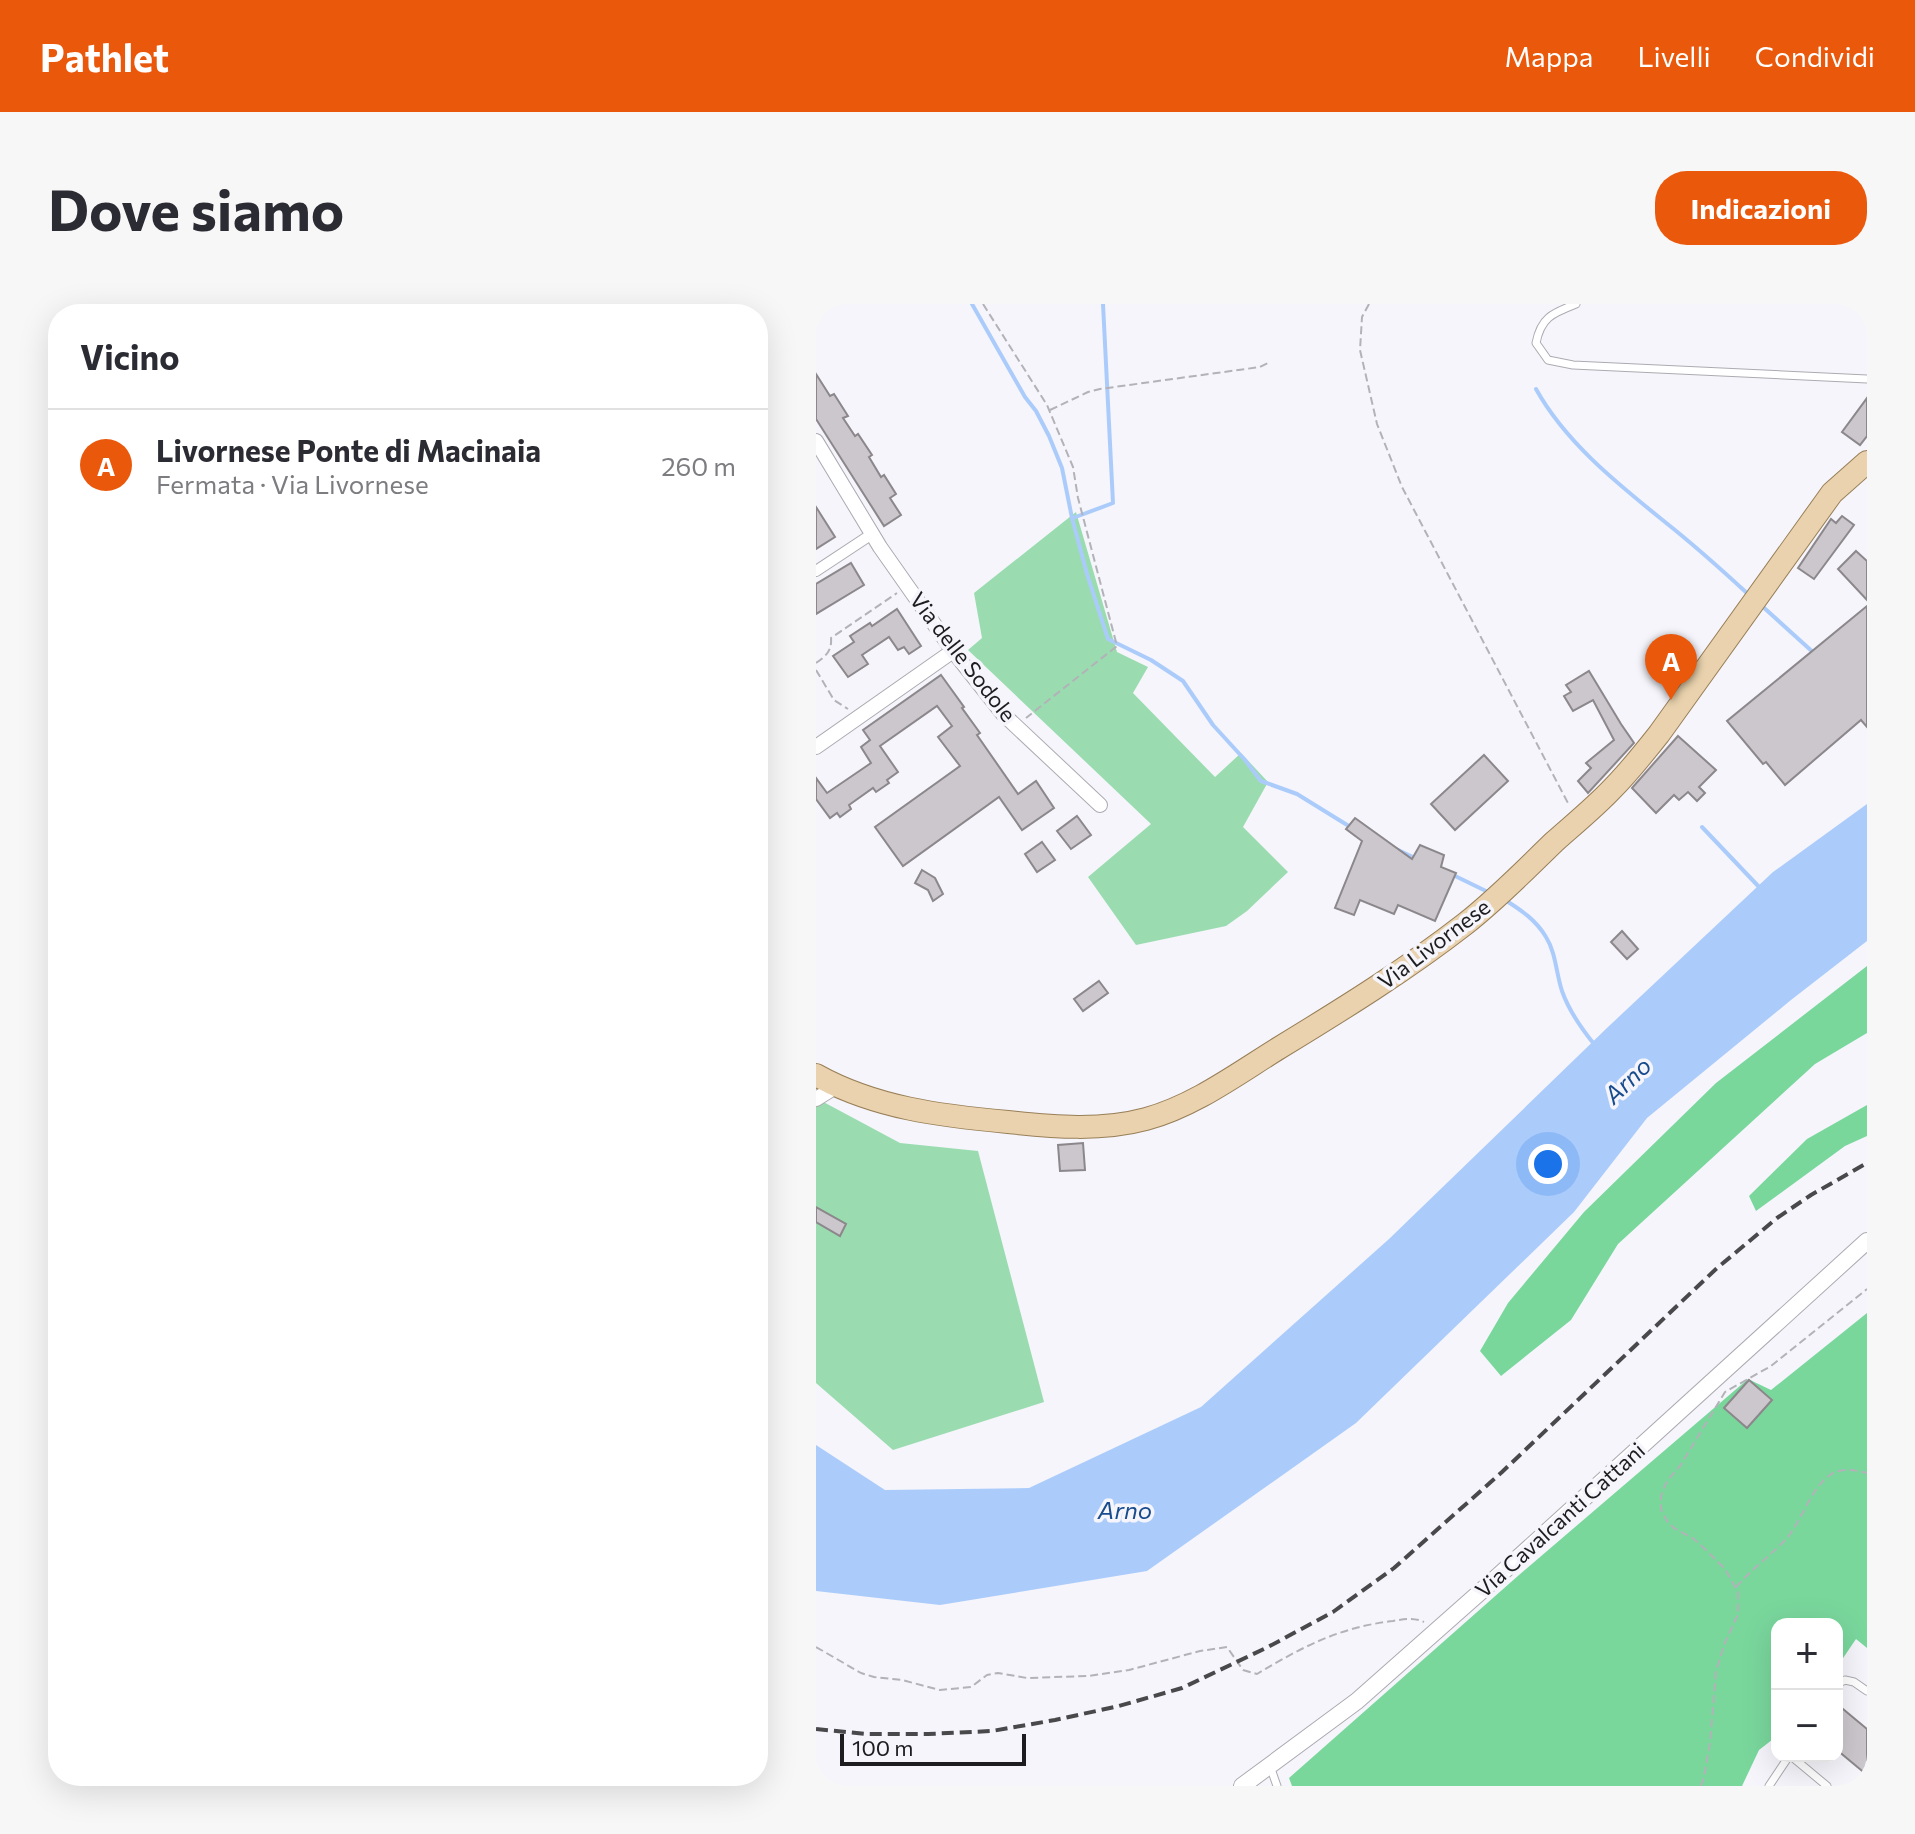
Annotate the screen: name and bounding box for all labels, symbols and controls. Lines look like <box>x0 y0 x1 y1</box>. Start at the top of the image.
text: Pathlet <box>40 33 169 80</box>
text: Mappa <box>1505 39 1593 73</box>
text: Livelli <box>1637 39 1711 73</box>
text: Condividi <box>1755 39 1875 73</box>
button: Indicazioni <box>1655 171 1867 245</box>
text: Dove siamo <box>48 174 344 243</box>
text: Vicino <box>80 335 180 377</box>
text: Livornese Ponte di Macinaia <box>156 431 541 468</box>
text: A <box>97 450 115 481</box>
text: 260 m <box>661 450 736 481</box>
text: Fermata · Via Livornese <box>156 468 429 499</box>
street label: Via delle Sodole <box>904 587 1022 727</box>
pin: A <box>1645 634 1697 700</box>
street label: Via Livornese <box>1372 893 1495 995</box>
water label: Arno <box>1597 1051 1657 1110</box>
your location <box>1528 1144 1568 1184</box>
street label: Via Cavalcanti Cattani <box>1469 1436 1650 1603</box>
water label: Arno <box>1097 1495 1152 1524</box>
map controls <box>1771 1618 1843 1762</box>
button: + <box>1771 1618 1843 1690</box>
button: − <box>1771 1690 1843 1762</box>
scale bar <box>840 1730 1026 1766</box>
text: 100 m <box>852 1734 914 1761</box>

